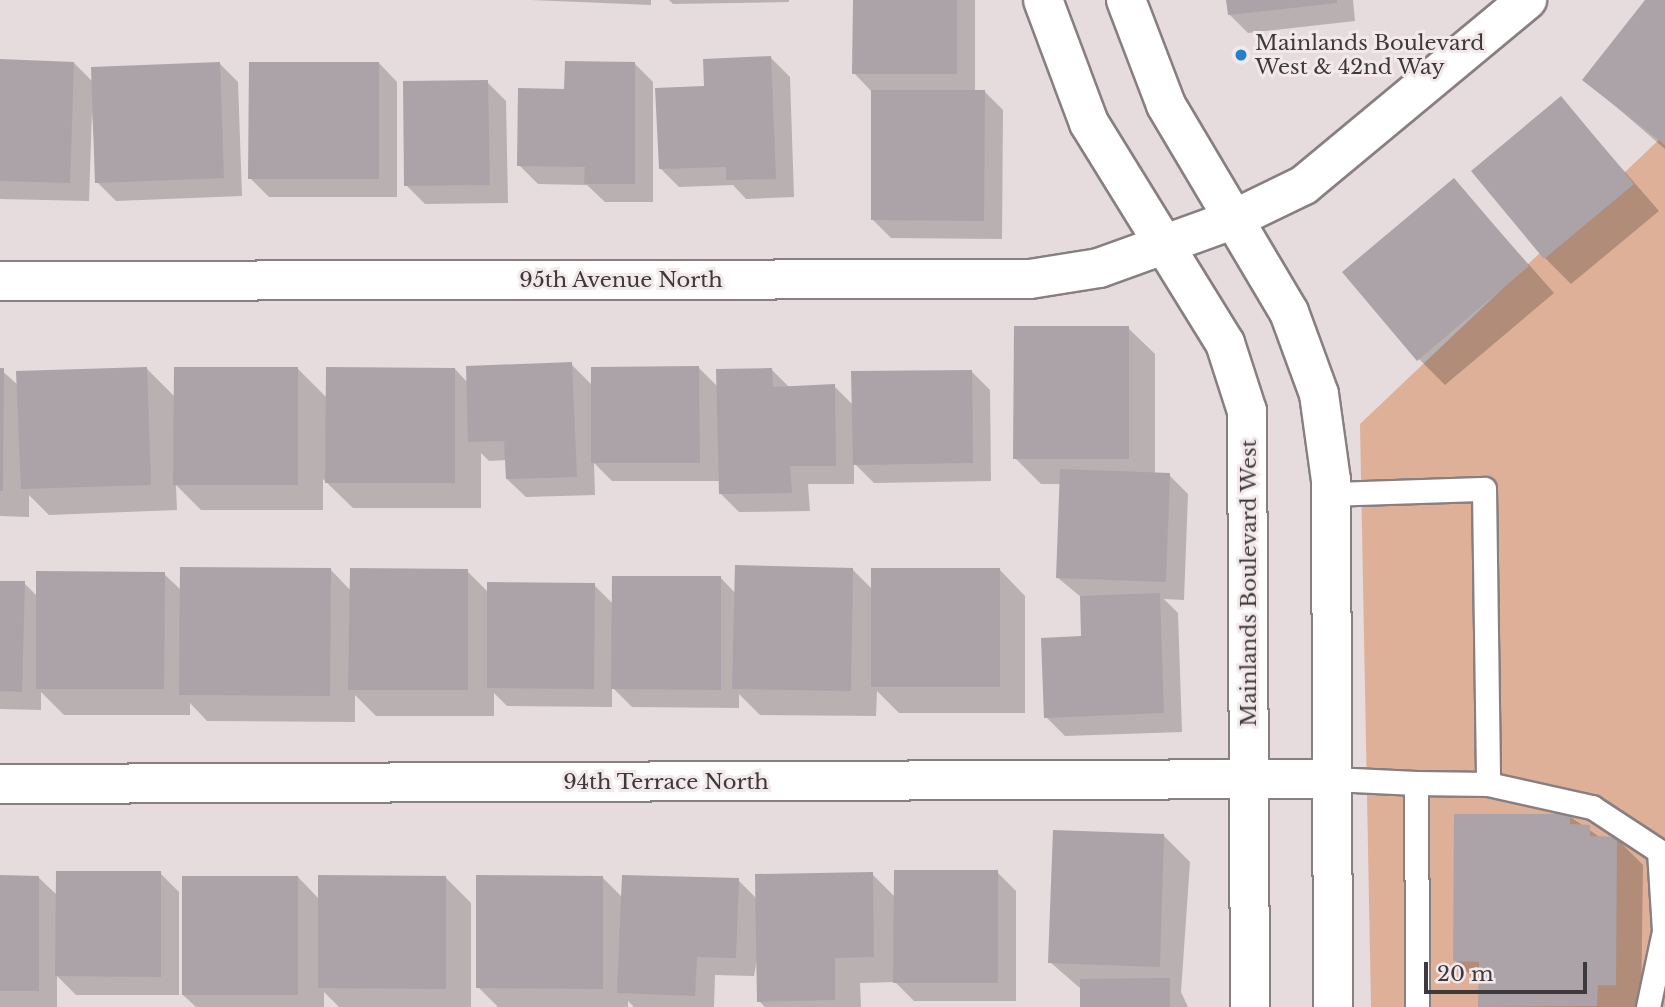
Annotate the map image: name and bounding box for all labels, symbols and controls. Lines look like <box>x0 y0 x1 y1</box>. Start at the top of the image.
place label: Mainlands Boulevard West & 42nd Way <box>1255 30 1485 80</box>
marker: Mainlands Boulevard West & 42nd Way <box>1233 47 1249 63</box>
street label: 95th Avenue North <box>519 267 723 293</box>
street label: Mainlands Boulevard West <box>1236 439 1262 727</box>
street label: 94th Terrace North <box>563 769 769 795</box>
scale bar <box>1427 948 1590 992</box>
text: 20 m <box>1437 961 1494 987</box>

